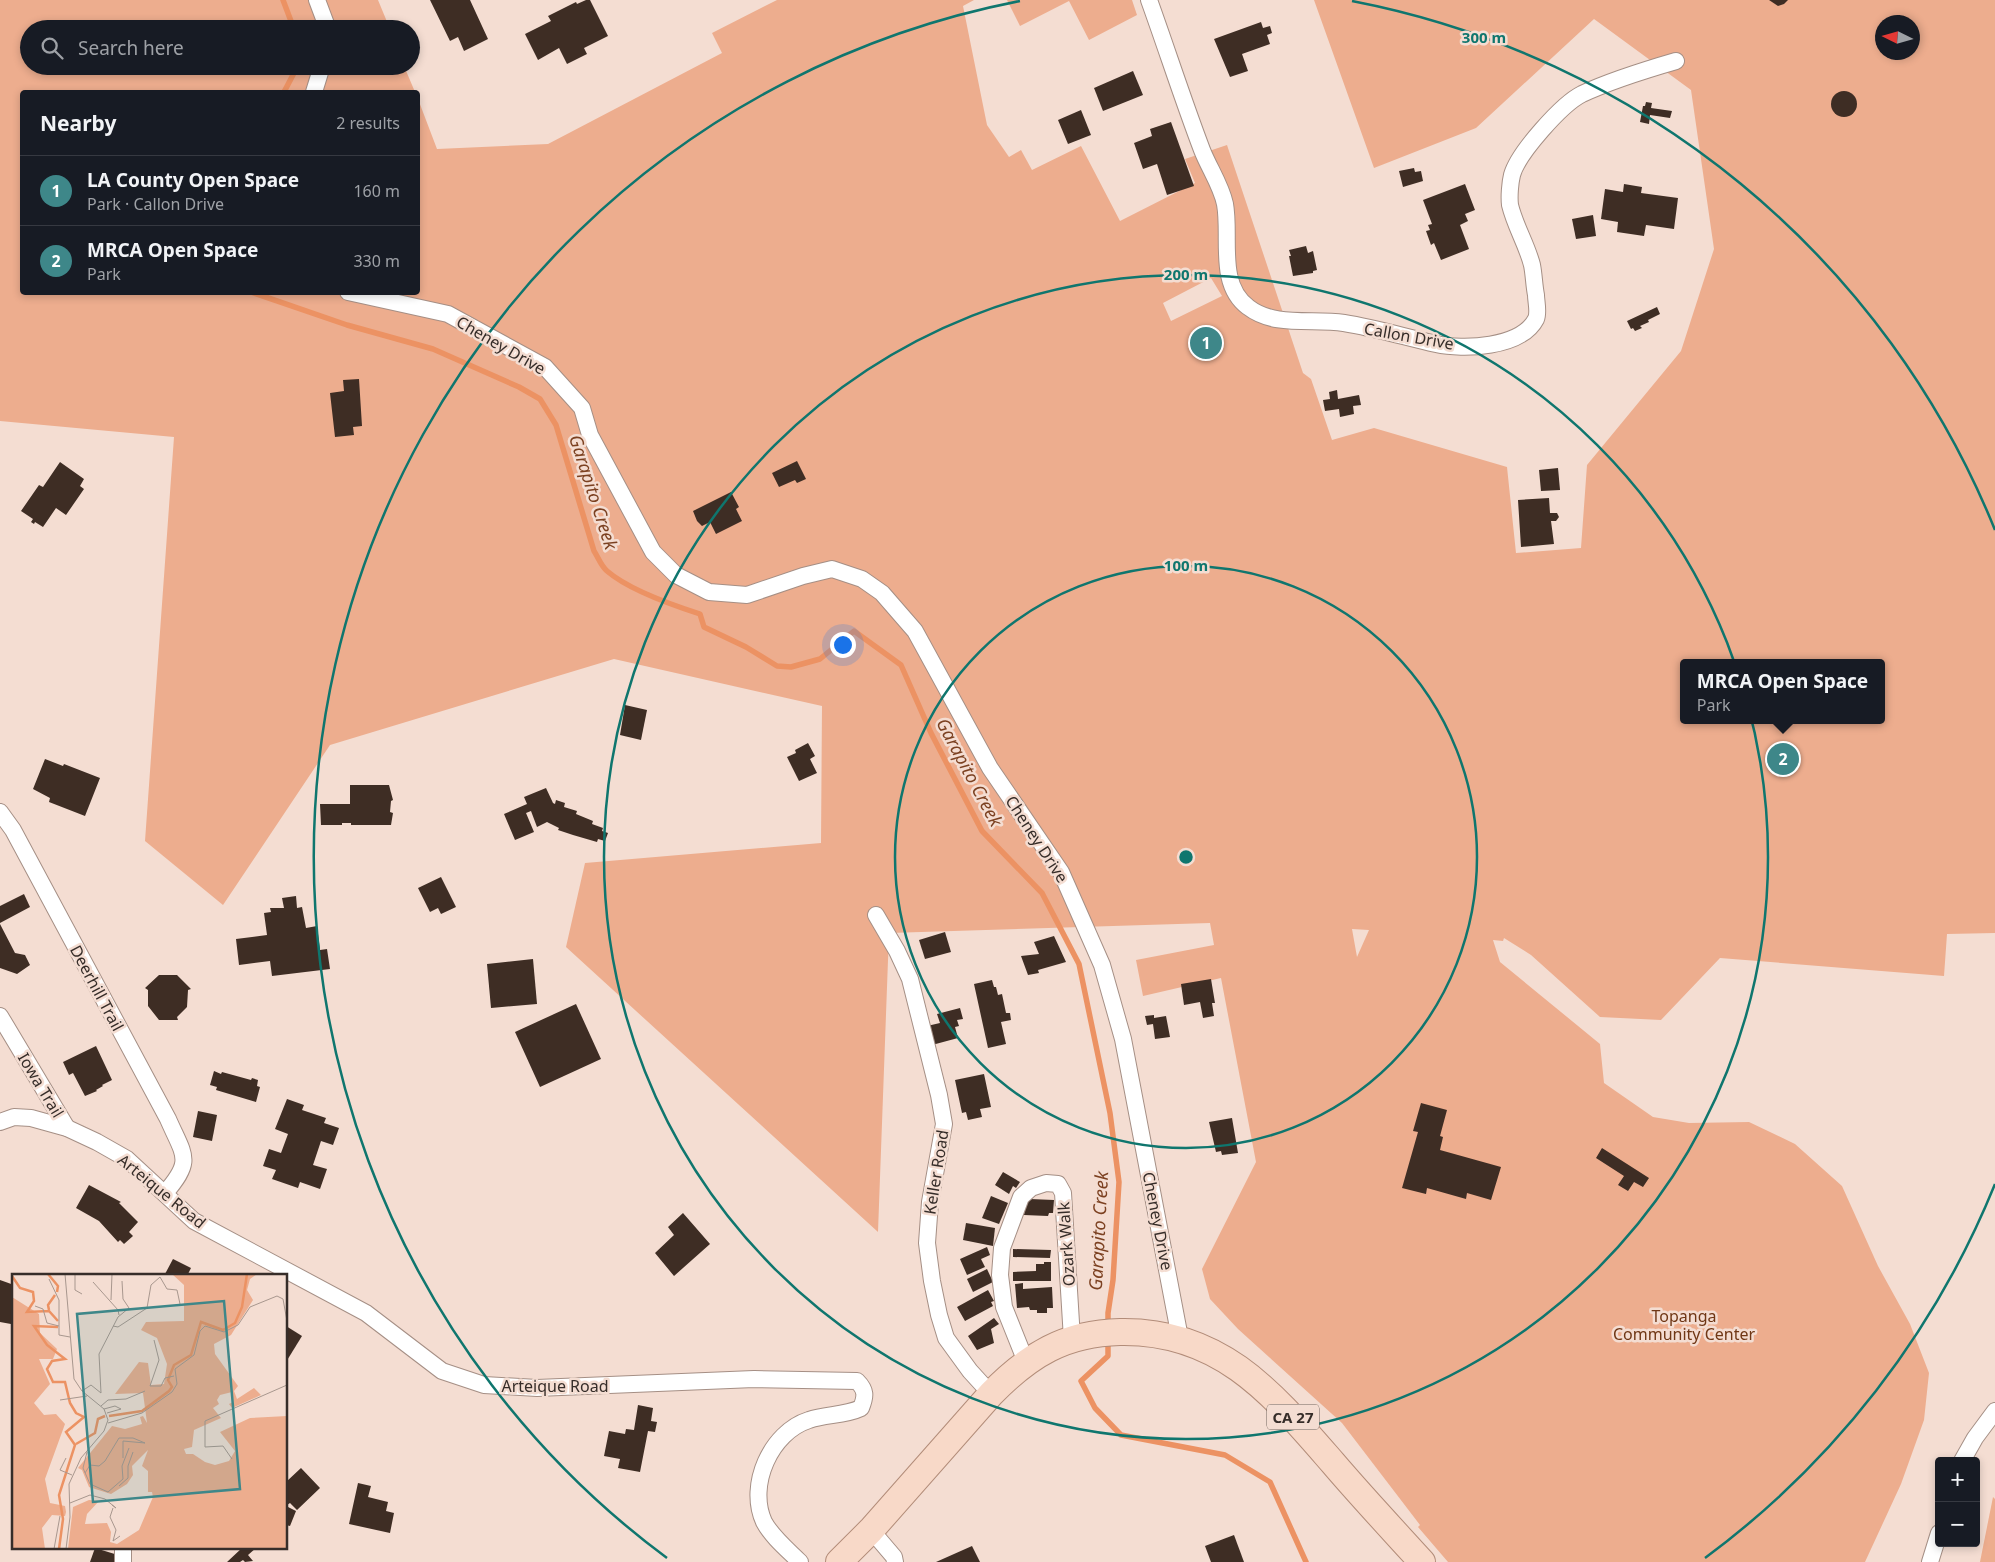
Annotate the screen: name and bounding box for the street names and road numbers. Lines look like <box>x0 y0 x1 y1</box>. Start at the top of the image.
street label: Cheney Drive <box>452 311 550 379</box>
street label: Callon Drive <box>1362 317 1456 355</box>
street label: Cheney Drive <box>1001 791 1073 887</box>
street label: Deerhill Trail <box>65 941 129 1035</box>
street label: Iowa Trail <box>13 1048 69 1122</box>
street label: Keller Road <box>918 1128 954 1216</box>
street label: Arteique Road <box>113 1149 211 1233</box>
street label: Cheney Drive <box>1138 1170 1178 1272</box>
street label: Ozark Walk <box>1052 1201 1080 1287</box>
street label: Arteique Road <box>501 1375 609 1397</box>
road number: CA 27 <box>1267 1404 1319 1430</box>

